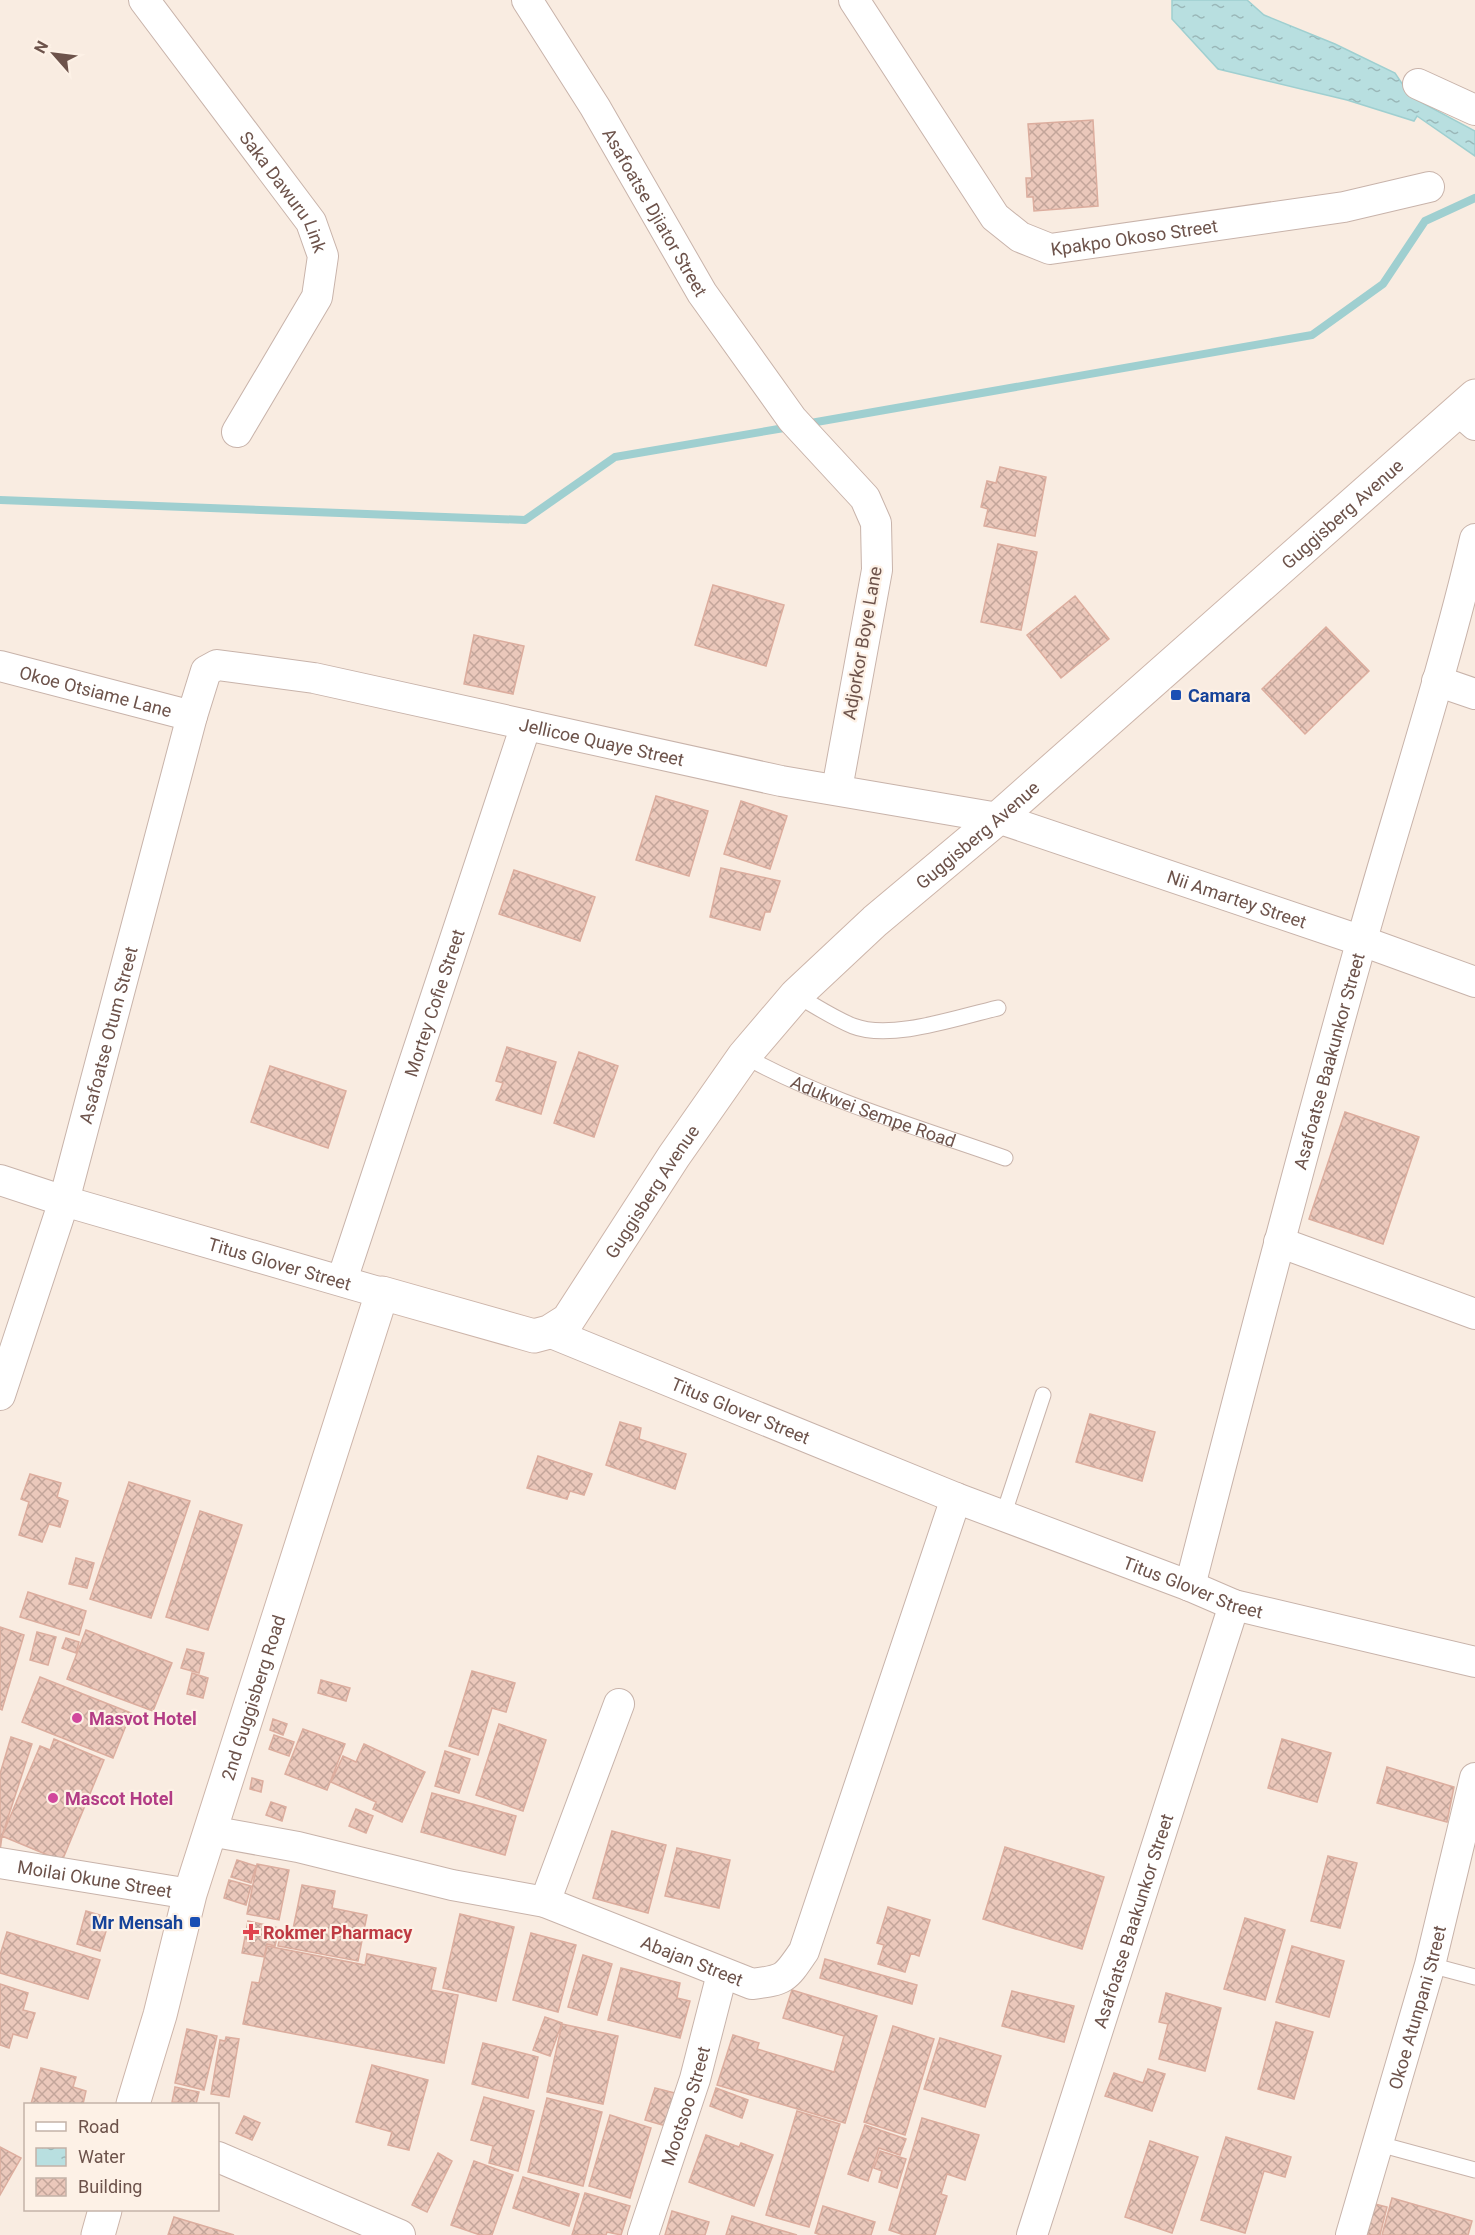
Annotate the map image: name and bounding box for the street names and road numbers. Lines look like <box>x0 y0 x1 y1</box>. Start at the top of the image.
street label: Asafoatse Djiator Street <box>599 124 712 300</box>
street label: Saka Dawuru Link <box>236 127 332 256</box>
street label: Kpakpo Okoso Street <box>1049 215 1219 259</box>
street label: Guggisberg Avenue <box>1277 454 1407 573</box>
street label: Adjorkor Boye Lane <box>838 565 886 721</box>
street label: Okoe Otsiame Lane <box>17 661 174 721</box>
street label: Jellicoe Quaye Street <box>517 713 686 770</box>
street label: Guggisberg Avenue <box>911 776 1043 893</box>
street label: Nii Amartey Street <box>1165 865 1309 932</box>
street label: Mortey Cofie Street <box>400 926 468 1079</box>
street label: Asafoatse Otum Street <box>74 944 141 1126</box>
street label: Asafoatse Baakunkor Street <box>1289 950 1368 1172</box>
street label: Adukwei Sempe Road <box>788 1070 959 1151</box>
street label: Guggisberg Avenue <box>600 1121 703 1262</box>
street label: Titus Glover Street <box>206 1233 354 1294</box>
street label: Titus Glover Street <box>668 1373 813 1448</box>
street label: Titus Glover Street <box>1120 1551 1265 1622</box>
street label: 2nd Guggisberg Road <box>217 1612 289 1783</box>
street label: Asafoatse Baakunkor Street <box>1089 1811 1177 2030</box>
street label: Moilai Okune Street <box>16 1856 174 1901</box>
street label: Okoe Atunpani Street <box>1384 1923 1450 2092</box>
street label: Abajan Street <box>638 1931 746 1990</box>
street label: Mootsoo Street <box>656 2044 714 2168</box>

